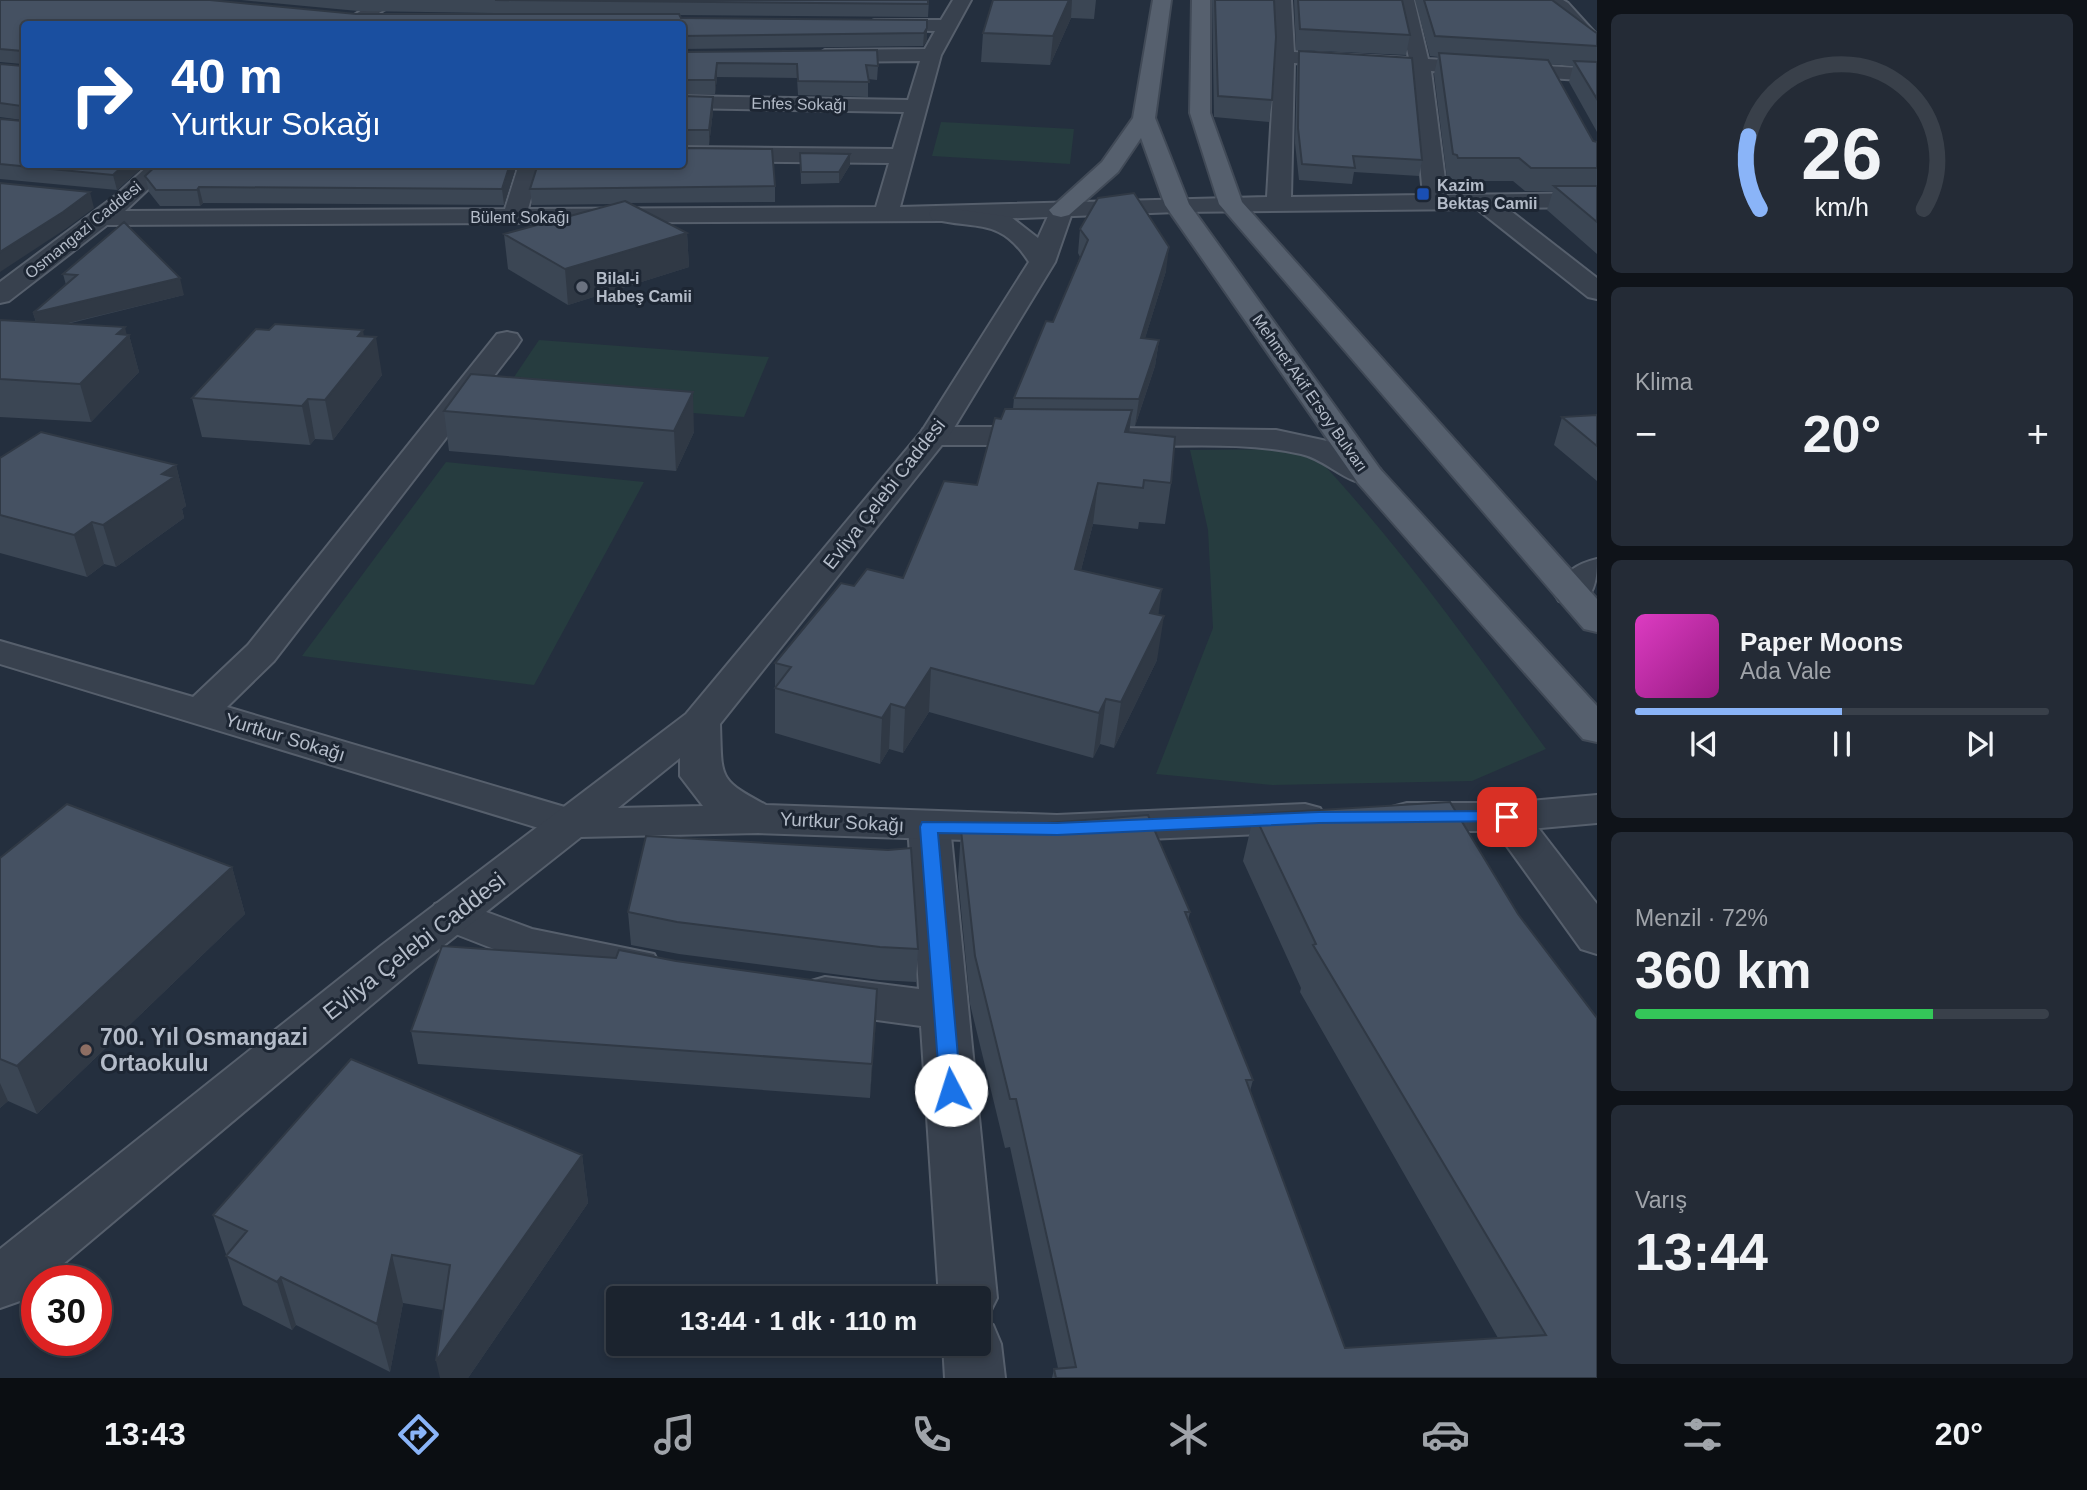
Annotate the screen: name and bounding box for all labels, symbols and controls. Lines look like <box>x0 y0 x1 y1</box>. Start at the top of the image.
icon: right <box>56 49 147 140</box>
text: 40 m <box>171 49 283 103</box>
street label: Enfes Sokağı <box>751 95 847 113</box>
text: Yurtkur Sokağı <box>171 106 381 142</box>
text: 26 <box>1802 114 1882 195</box>
place label: Kazim Bektaş Camii <box>1437 177 1538 212</box>
street label: Osmangazi Caddesi <box>22 178 144 282</box>
marker: Kazim Bektaş Camii <box>1415 186 1431 202</box>
text: km/h <box>1815 193 1869 221</box>
street label: Bülent Sokağı <box>470 209 570 226</box>
place label: Bilal-i Habeş Camii <box>596 270 692 305</box>
marker: Bilal-i Habeş Camii <box>574 279 590 295</box>
street label: Mehmet Akif Ersoy Bulvarı <box>1249 311 1371 475</box>
text: Klima <box>1635 369 1693 395</box>
text: 20° <box>1803 405 1881 463</box>
text: − <box>1635 413 1657 455</box>
text: + <box>2027 413 2049 455</box>
street label: Evliya Çelebi Caddesi <box>819 415 949 573</box>
text: Paper Moons <box>1740 627 1903 657</box>
text: Ada Vale <box>1740 658 1832 684</box>
street label: Yurtkur Sokağı <box>222 709 348 765</box>
icon: previous <box>1685 725 1723 763</box>
icon: pause <box>1823 725 1861 763</box>
icon: next <box>1961 725 1999 763</box>
pin <box>1477 787 1537 847</box>
icon: arrive <box>1488 798 1526 836</box>
street label: Yurtkur Sokağı <box>779 808 905 836</box>
street label: Evliya Çelebi Caddesi <box>318 867 510 1025</box>
text: Menzil · 72% <box>1635 905 1768 931</box>
text: 360 km <box>1635 941 1811 999</box>
place label: 700. Yıl Osmangazi Ortaokulu <box>100 1024 308 1076</box>
marker: 700. Yıl Osmangazi Ortaokulu <box>78 1042 94 1058</box>
position arrow <box>914 1053 988 1127</box>
text: Varış <box>1635 1187 1687 1213</box>
text: 13:44 <box>1635 1223 1768 1281</box>
speed limit sign: 30 <box>21 1265 112 1356</box>
text: 13:44 · 1 dk · 110 m <box>680 1306 917 1336</box>
icon: directions <box>394 1410 443 1459</box>
icon: music <box>650 1410 699 1459</box>
icon: phone <box>907 1410 956 1459</box>
icon: climate <box>1164 1410 1213 1459</box>
icon: car <box>1421 1410 1470 1459</box>
icon: filters <box>1678 1410 1727 1459</box>
text: 13:43 <box>104 1416 186 1452</box>
text: 20° <box>1935 1416 1983 1452</box>

